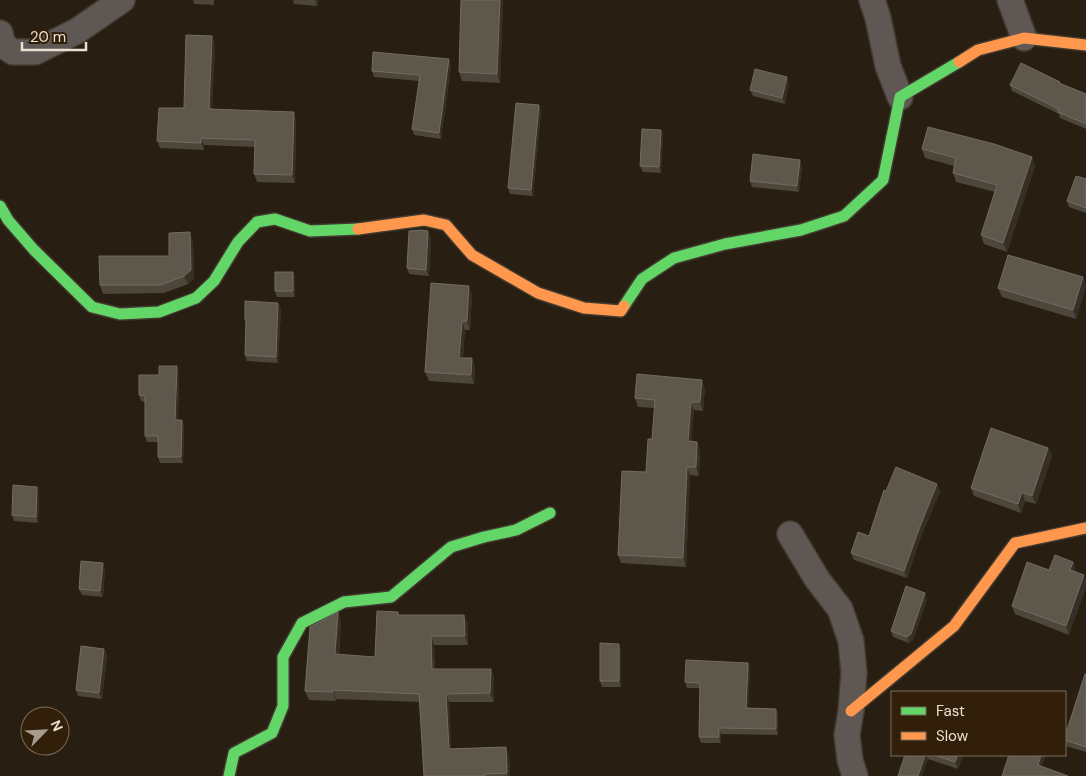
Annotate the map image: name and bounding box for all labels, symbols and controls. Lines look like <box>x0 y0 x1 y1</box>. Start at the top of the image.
scale bar <box>22 20 86 52</box>
text: 20 m <box>30 27 66 47</box>
legend <box>891 691 1066 756</box>
text: Fast <box>936 701 965 721</box>
north arrow <box>20 706 70 756</box>
text: N <box>47 717 67 734</box>
text: Slow <box>936 726 969 746</box>

